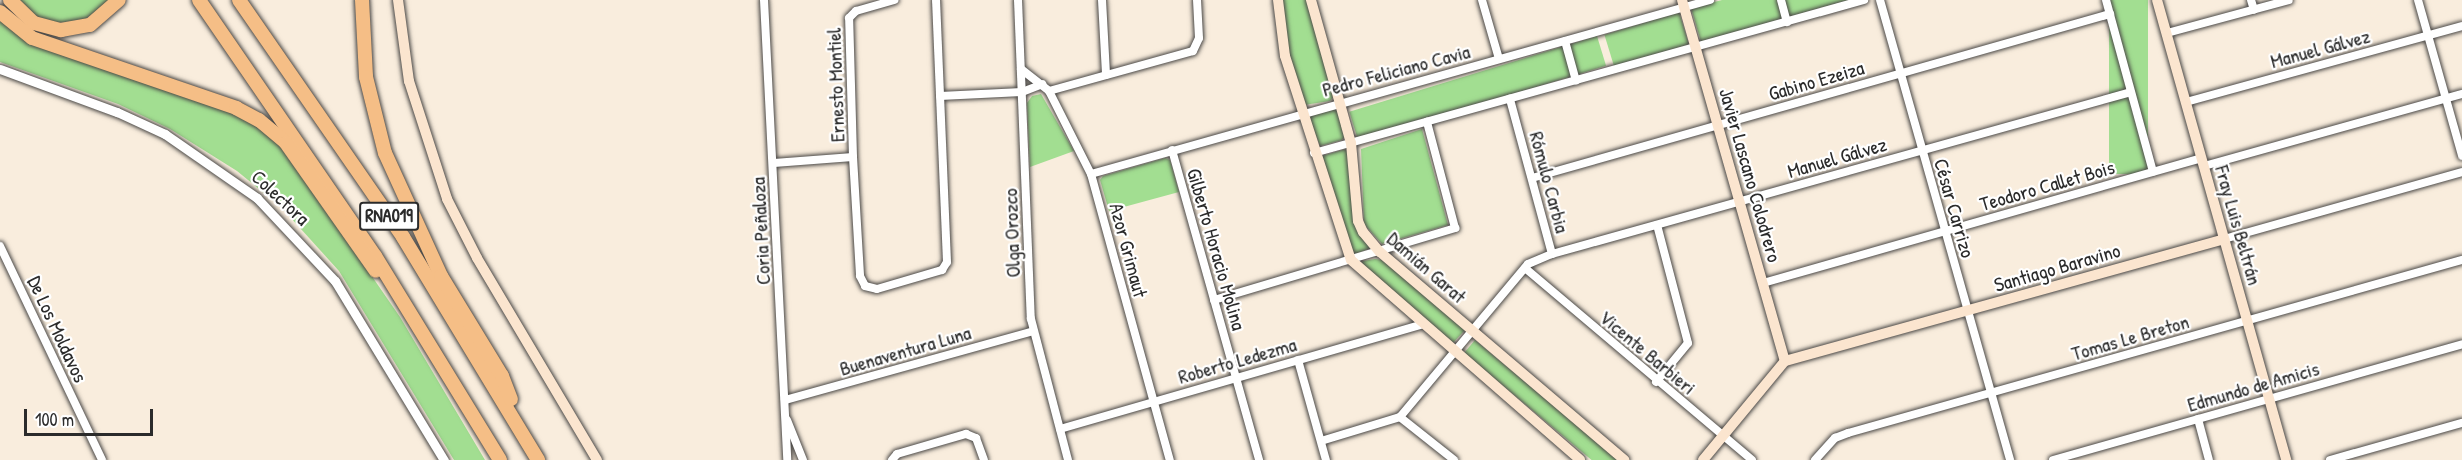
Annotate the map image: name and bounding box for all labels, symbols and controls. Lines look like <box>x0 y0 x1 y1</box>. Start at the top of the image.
street label: Manuel Gálvez <box>2268 23 2372 73</box>
street label: Ernesto Montiel <box>821 27 849 143</box>
street label: Pedro Feliciano Cavia <box>1320 39 1472 101</box>
street label: Gabino Ezeiza <box>1766 55 1866 105</box>
street label: Javier Lascano Colodrero <box>1715 85 1787 265</box>
street label: Rómulo Carbia <box>1525 129 1575 235</box>
street label: Manuel Gálvez <box>1785 131 1889 183</box>
street label: Teodoro Callet Bois <box>1977 154 2117 216</box>
street label: César Carrizo <box>1929 156 1981 260</box>
street label: Fray Luis Beltrán <box>2210 162 2268 288</box>
street label: Colectora <box>247 164 315 230</box>
street label: Gilberto Horacio Molina <box>1182 165 1252 333</box>
street label: Coria Peñaloza <box>745 177 775 285</box>
street label: Olga Orozco <box>997 188 1025 278</box>
street label: Azor Grimaut <box>1105 200 1153 300</box>
road number: RNA019 <box>359 201 419 231</box>
street label: Damián Garat <box>1383 226 1471 308</box>
street label: Santiago Baravino <box>1991 238 2123 296</box>
street label: De Los Moldavos <box>23 272 93 386</box>
street label: Vicente Barbieri <box>1595 305 1701 399</box>
street label: Tomas Le Breton <box>2069 309 2191 365</box>
street label: Buenaventura Luna <box>837 320 973 380</box>
street label: Roberto Ledezma <box>1175 332 1299 388</box>
street label: Edmundo de Amicis <box>2184 356 2322 416</box>
scale bar <box>27 397 156 435</box>
text: 100 m <box>35 407 74 432</box>

